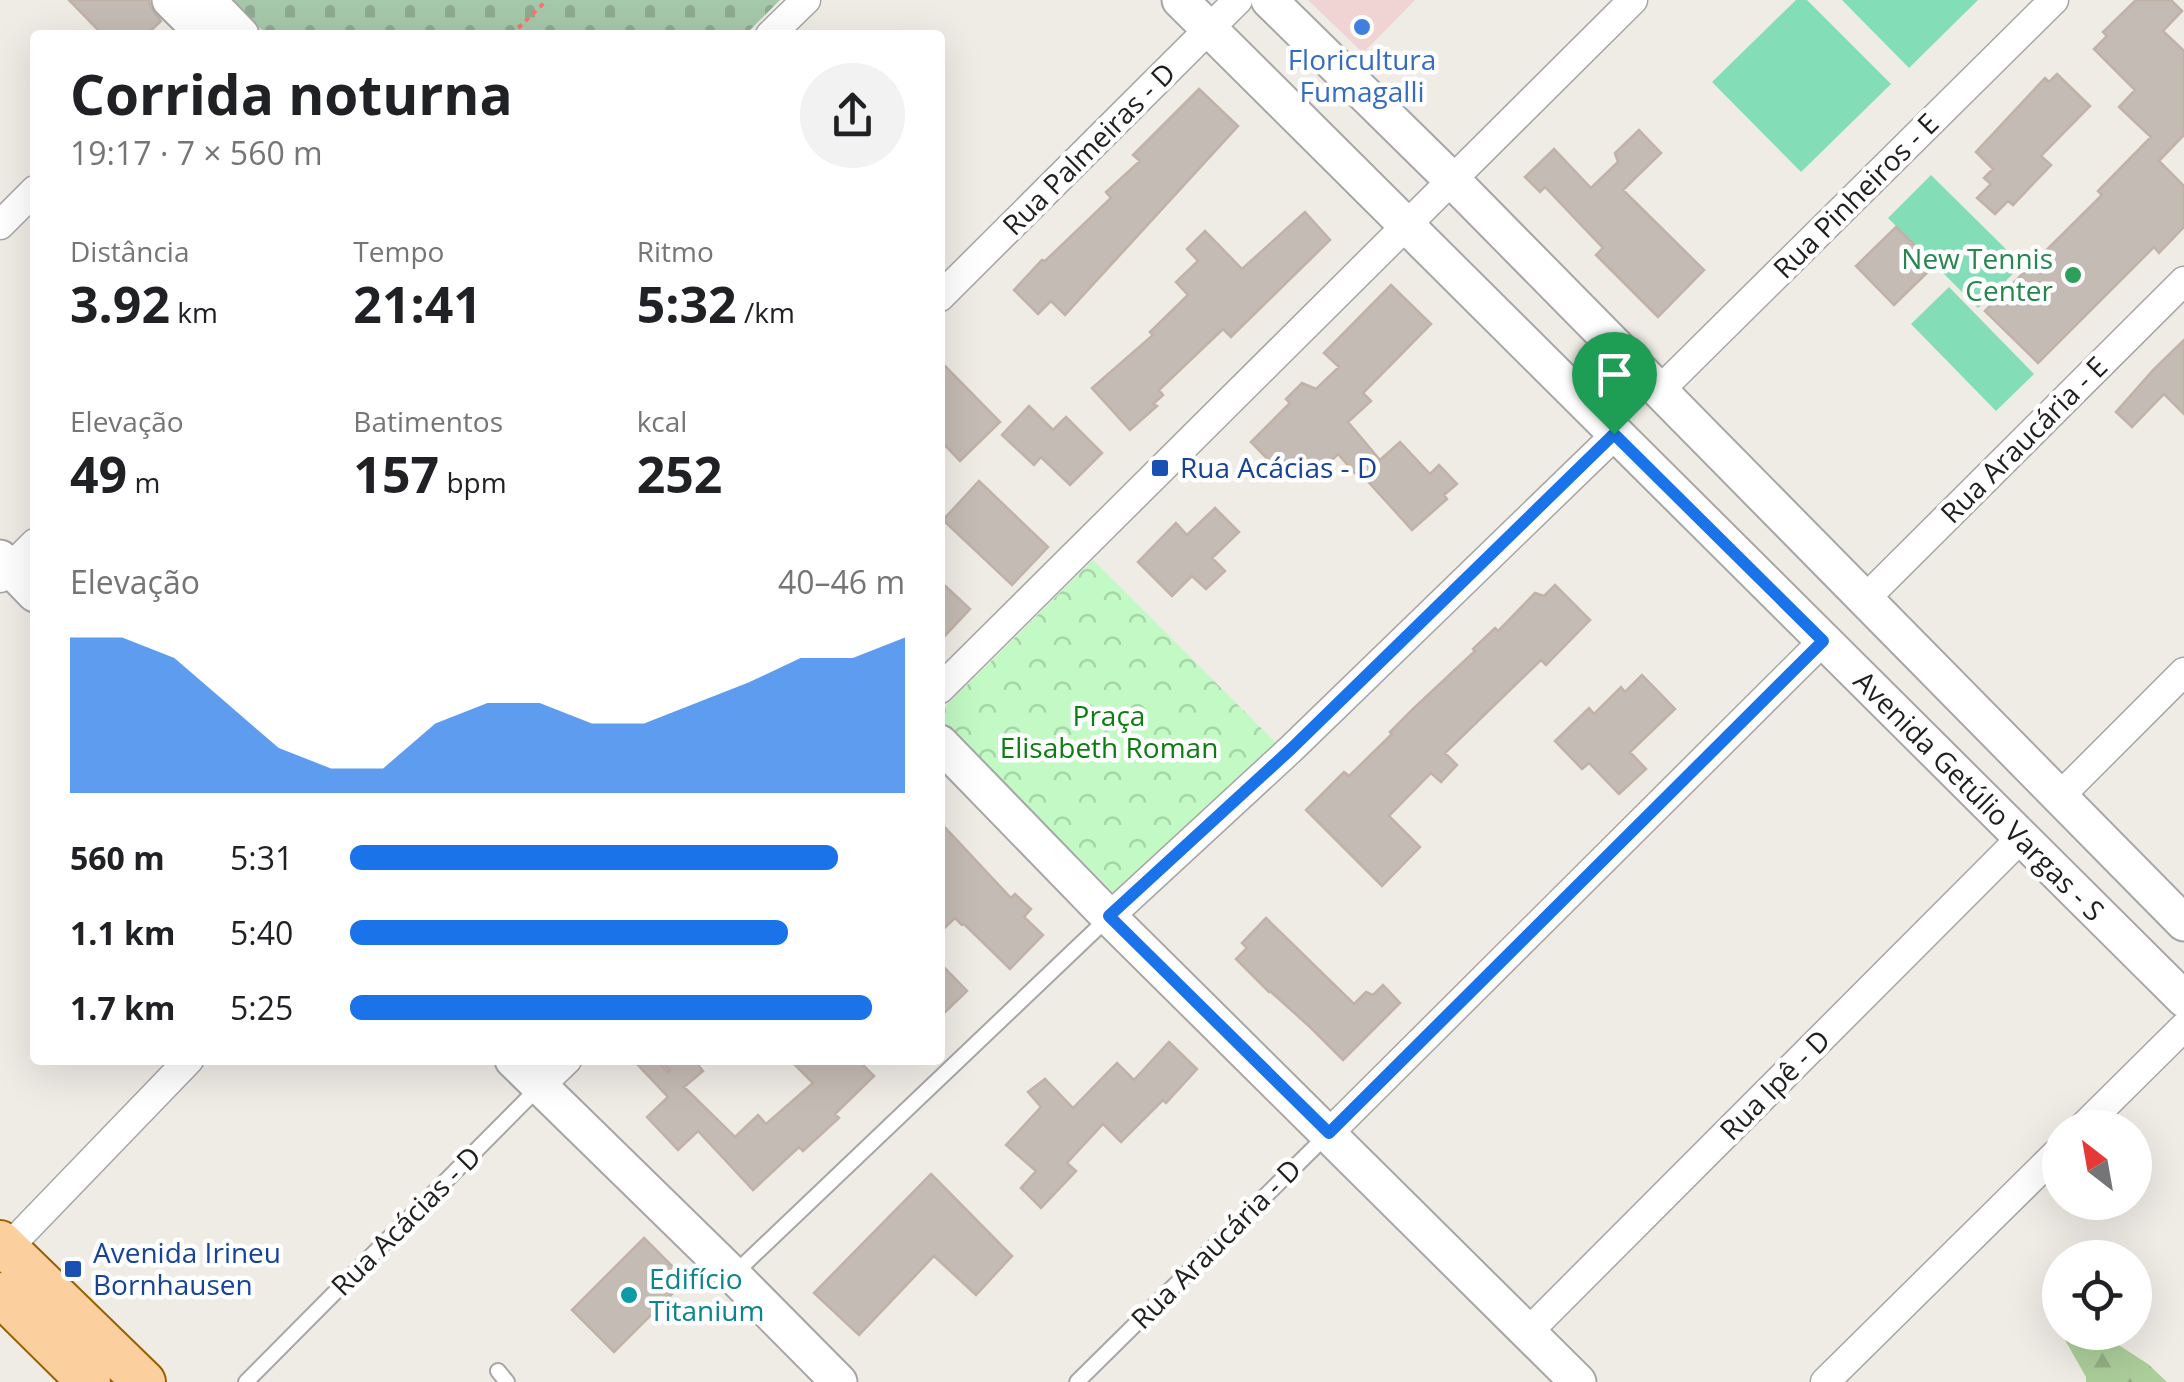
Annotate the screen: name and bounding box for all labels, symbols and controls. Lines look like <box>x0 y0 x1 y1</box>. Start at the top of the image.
marker: Floricultura Fumagalli <box>1351 16 1373 38</box>
place label: Floricultura Fumagalli <box>1288 40 1436 110</box>
street label: Rua Palmeiras - D <box>994 54 1183 243</box>
text: Corrida noturna <box>70 56 513 131</box>
button: share <box>800 63 905 168</box>
street label: Rua Pinheiros - E <box>1764 104 1946 286</box>
text: 19:17 · 7 × 560 m <box>70 131 323 174</box>
text: Distância <box>70 232 189 270</box>
text: Tempo <box>353 232 444 270</box>
text: Ritmo <box>637 232 714 270</box>
place label: New Tennis Center <box>1901 239 2054 309</box>
marker: New Tennis Center <box>2062 264 2084 286</box>
text: 3.92 <box>70 270 170 338</box>
text: 21:41 <box>353 270 482 338</box>
text: 5:32 <box>637 270 737 338</box>
text: km <box>170 293 218 331</box>
text: /km <box>737 293 795 331</box>
pin <box>1572 332 1657 435</box>
icon: arrive <box>1587 347 1642 402</box>
street label: Rua Araucária - E <box>1932 348 2115 531</box>
text: Elevação <box>70 402 184 440</box>
text: Batimentos <box>353 402 503 440</box>
text: kcal <box>637 402 687 440</box>
text: 49 <box>70 440 127 508</box>
text: 157 <box>353 440 439 508</box>
text: 252 <box>637 440 722 508</box>
place label: Rua Acácias - D <box>1180 448 1377 486</box>
marker: Rua Acácias - D <box>1149 457 1171 479</box>
text: m <box>127 463 160 501</box>
text: bpm <box>439 463 507 501</box>
text: Elevação <box>70 560 200 603</box>
text: 40–46 m <box>778 560 905 603</box>
street label: Avenida Getúlio Vargas - S <box>1846 662 2113 929</box>
park label: Praça Elisabeth Roman <box>1000 696 1218 766</box>
text: 560 m <box>70 836 165 879</box>
text: 5:31 <box>230 836 293 879</box>
text: 1.1 km <box>70 911 175 954</box>
text: 5:40 <box>230 911 293 954</box>
text: 1.7 km <box>70 986 175 1029</box>
text: 5:25 <box>230 986 293 1029</box>
street label: Rua Ipê - D <box>1711 1021 1838 1148</box>
north arrow <box>2042 1110 2152 1220</box>
map controls <box>2042 1110 2152 1350</box>
street label: Rua Acácias - D <box>322 1137 488 1303</box>
street label: Rua Araucária - D <box>1122 1150 1309 1337</box>
place label: Avenida Irineu Bornhausen <box>93 1233 281 1303</box>
button: locate <box>2042 1240 2152 1350</box>
marker: Avenida Irineu Bornhausen <box>62 1258 84 1280</box>
place label: Edifício Titanium <box>649 1259 764 1329</box>
marker: Edifício Titanium <box>618 1284 640 1306</box>

